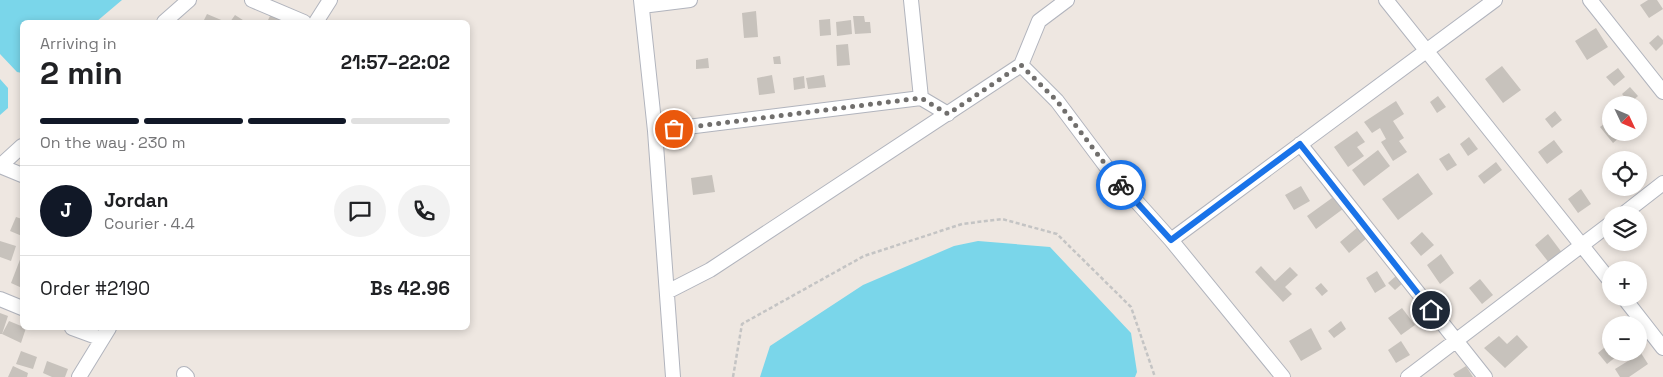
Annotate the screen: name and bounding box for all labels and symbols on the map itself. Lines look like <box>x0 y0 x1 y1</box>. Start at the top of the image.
north arrow <box>1602 96 1648 141</box>
pin <box>653 108 695 150</box>
courier <box>1096 160 1146 210</box>
pin <box>1410 289 1452 331</box>

